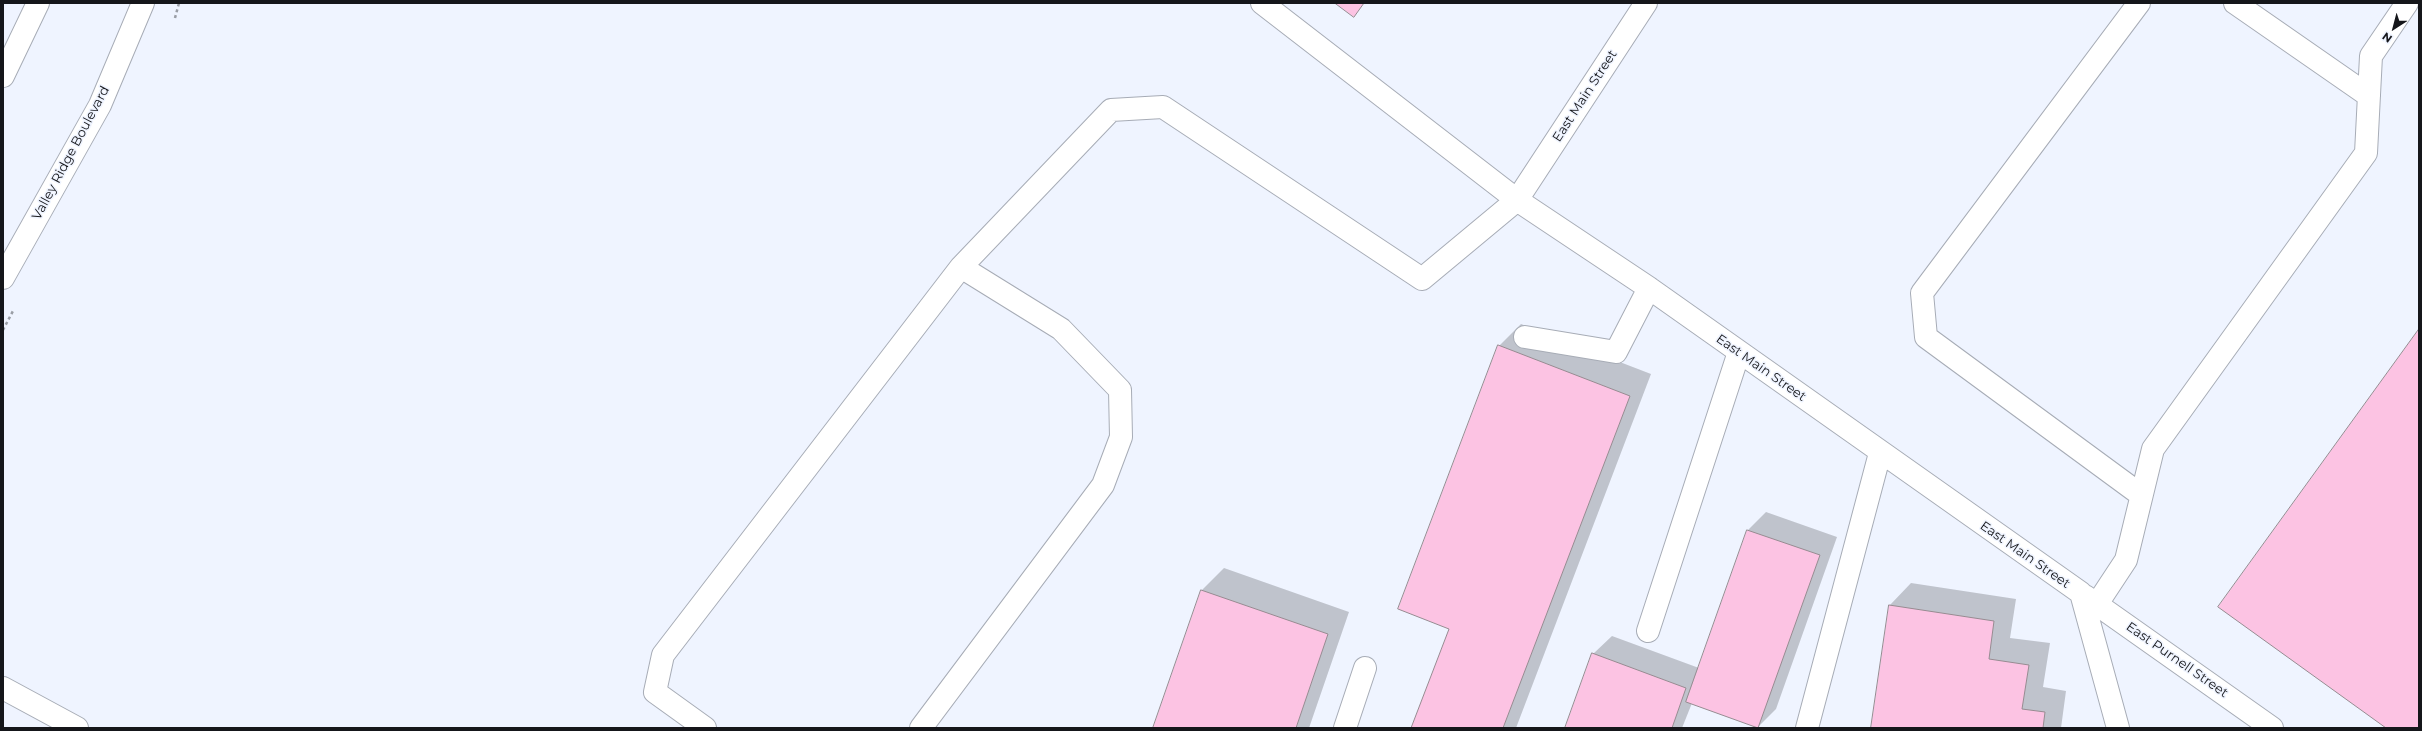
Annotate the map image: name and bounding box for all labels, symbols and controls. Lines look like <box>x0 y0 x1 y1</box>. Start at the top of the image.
north arrow <box>2374 8 2414 48</box>
text: N <box>2379 29 2395 46</box>
street label: East Main Street <box>1549 47 1621 145</box>
street label: Valley Ridge Boulevard <box>29 83 113 223</box>
street label: East Main Street <box>1713 331 1809 405</box>
street label: East Main Street <box>1977 518 2073 592</box>
street label: East Purnell Street <box>2123 619 2231 701</box>

